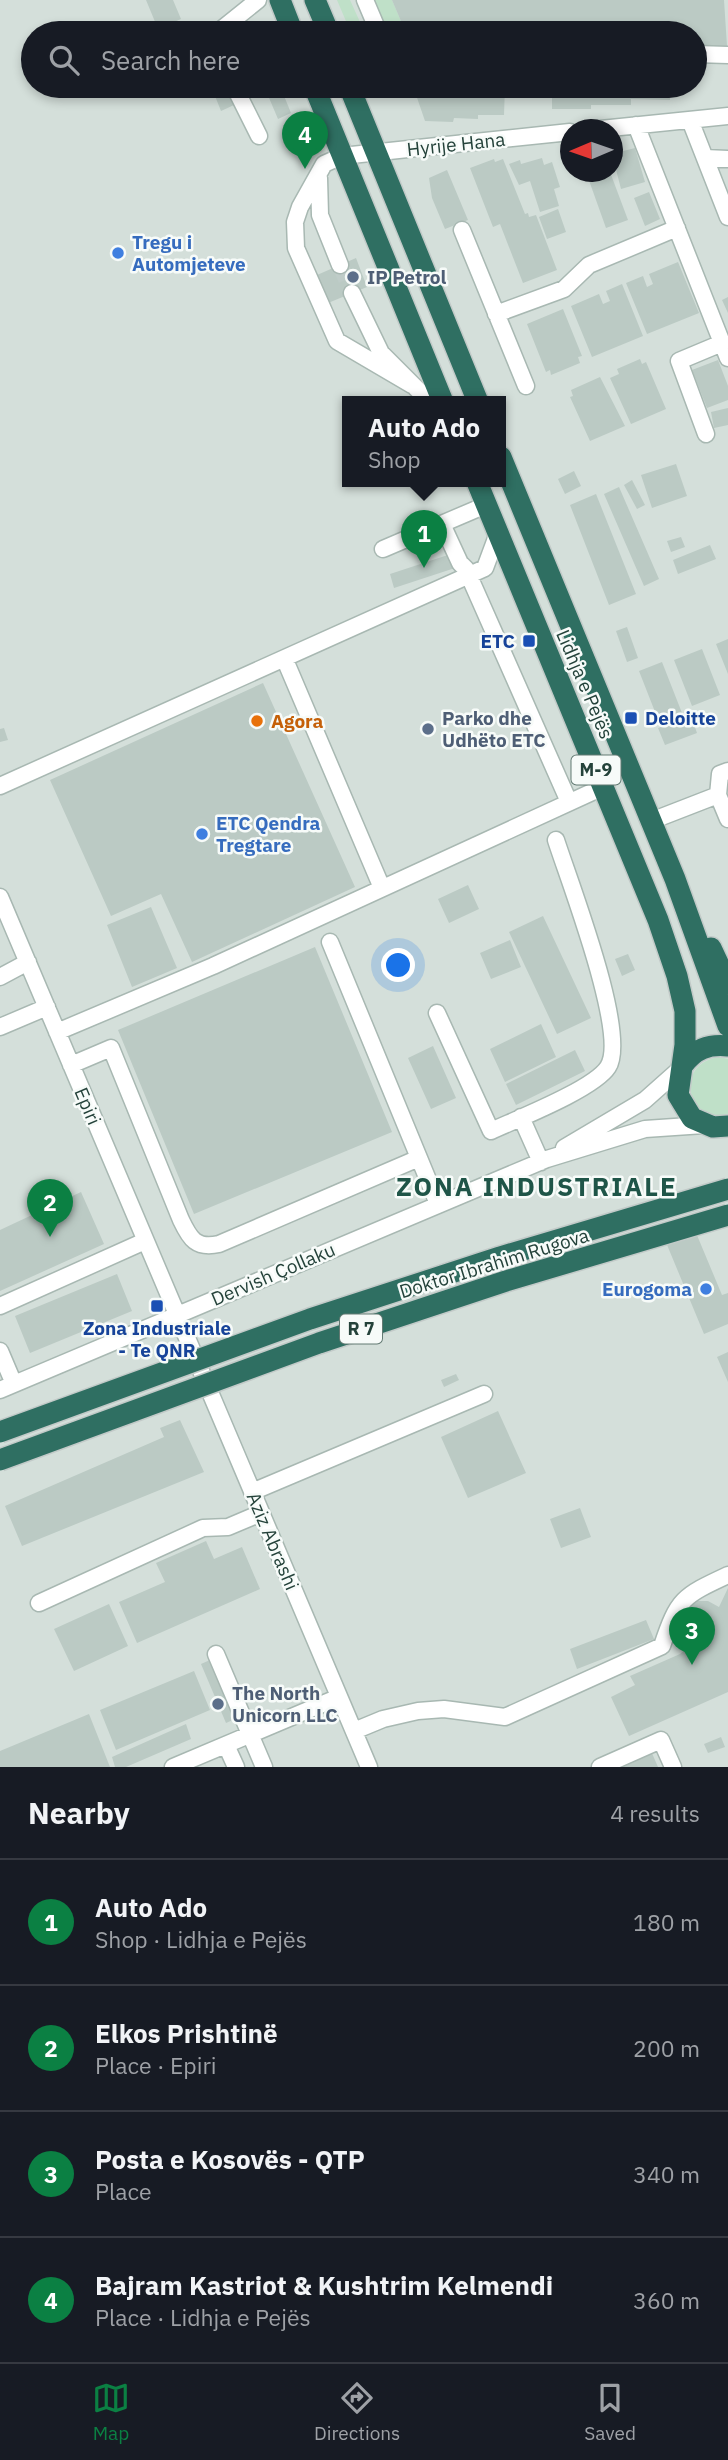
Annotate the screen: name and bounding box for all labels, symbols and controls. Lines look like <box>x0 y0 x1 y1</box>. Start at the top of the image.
search box <box>21 21 707 98</box>
icon: search <box>45 41 83 79</box>
text: Search here <box>101 43 240 77</box>
pin: 4 <box>282 111 328 169</box>
north arrow <box>560 119 623 182</box>
street label: Hyrije Hana <box>406 127 506 161</box>
place label: Tregu i Automjeteve <box>132 230 246 276</box>
marker: Tregu i Automjeteve <box>110 245 126 261</box>
place label: IP Petrol <box>367 265 446 289</box>
marker: IP Petrol <box>345 269 361 285</box>
popup <box>342 396 506 487</box>
text: Auto Ado <box>368 410 480 444</box>
text: Shop <box>368 444 421 474</box>
pin: 1 <box>401 510 447 568</box>
street label: Lidhja e Pejës <box>551 626 619 742</box>
place label: ETC <box>480 629 515 653</box>
marker: ETC <box>521 633 537 649</box>
place label: Parko dhe Udhëto ETC <box>442 706 546 752</box>
place label: Deloitte <box>645 706 716 730</box>
place label: Agora <box>271 709 324 733</box>
marker: Deloitte <box>623 710 639 726</box>
marker: Agora <box>249 713 265 729</box>
marker: Parko dhe Udhëto ETC <box>420 721 436 737</box>
road number: M-9 <box>572 756 620 784</box>
place label: ETC Qendra Tregtare <box>216 811 321 857</box>
marker: ETC Qendra Tregtare <box>194 826 210 842</box>
your location <box>381 948 415 982</box>
street label: Epiri <box>69 1084 107 1128</box>
district label: ZONA INDUSTRIALE <box>396 1169 678 1203</box>
pin: 2 <box>27 1179 73 1237</box>
street label: Doktor Ibrahim Rugova <box>396 1223 592 1303</box>
street label: Dervish Çollaku <box>207 1237 339 1311</box>
place label: Eurogoma <box>602 1277 692 1301</box>
marker: Eurogoma <box>698 1281 714 1297</box>
marker: Zona Industriale - Te QNR <box>149 1298 165 1314</box>
road number: R 7 <box>340 1314 382 1344</box>
place label: Zona Industriale - Te QNR <box>83 1316 231 1362</box>
street label: Aziz Abrashi <box>242 1488 304 1594</box>
pin: 3 <box>669 1607 715 1665</box>
place label: The North Unicorn LLC <box>232 1681 338 1727</box>
marker: The North Unicorn LLC <box>210 1696 226 1712</box>
text: Nearby <box>28 1793 130 1832</box>
text: 4 results <box>610 1798 700 1828</box>
text: Auto Ado <box>95 1890 207 1924</box>
text: 1 <box>44 1907 58 1937</box>
text: 180 m <box>633 1907 700 1937</box>
text: Shop · Lidhja e Pejës <box>95 1924 307 1954</box>
text: Elkos Prishtinë <box>95 2016 278 2050</box>
text: 2 <box>44 2033 58 2063</box>
text: 200 m <box>633 2033 700 2063</box>
text: Place · Epiri <box>95 2050 217 2080</box>
text: Posta e Kosovës - QTP <box>95 2142 365 2176</box>
text: 3 <box>44 2159 58 2189</box>
text: 340 m <box>633 2159 700 2189</box>
text: Place <box>95 2176 152 2206</box>
text: Bajram Kastriot & Kushtrim Kelmendi <box>95 2268 553 2302</box>
text: 4 <box>44 2285 58 2315</box>
text: 360 m <box>633 2285 700 2315</box>
text: Place · Lidhja e Pejës <box>95 2302 311 2332</box>
tab: Map <box>92 2379 130 2445</box>
tab: Directions <box>314 2379 400 2445</box>
tab: Saved <box>584 2379 636 2445</box>

